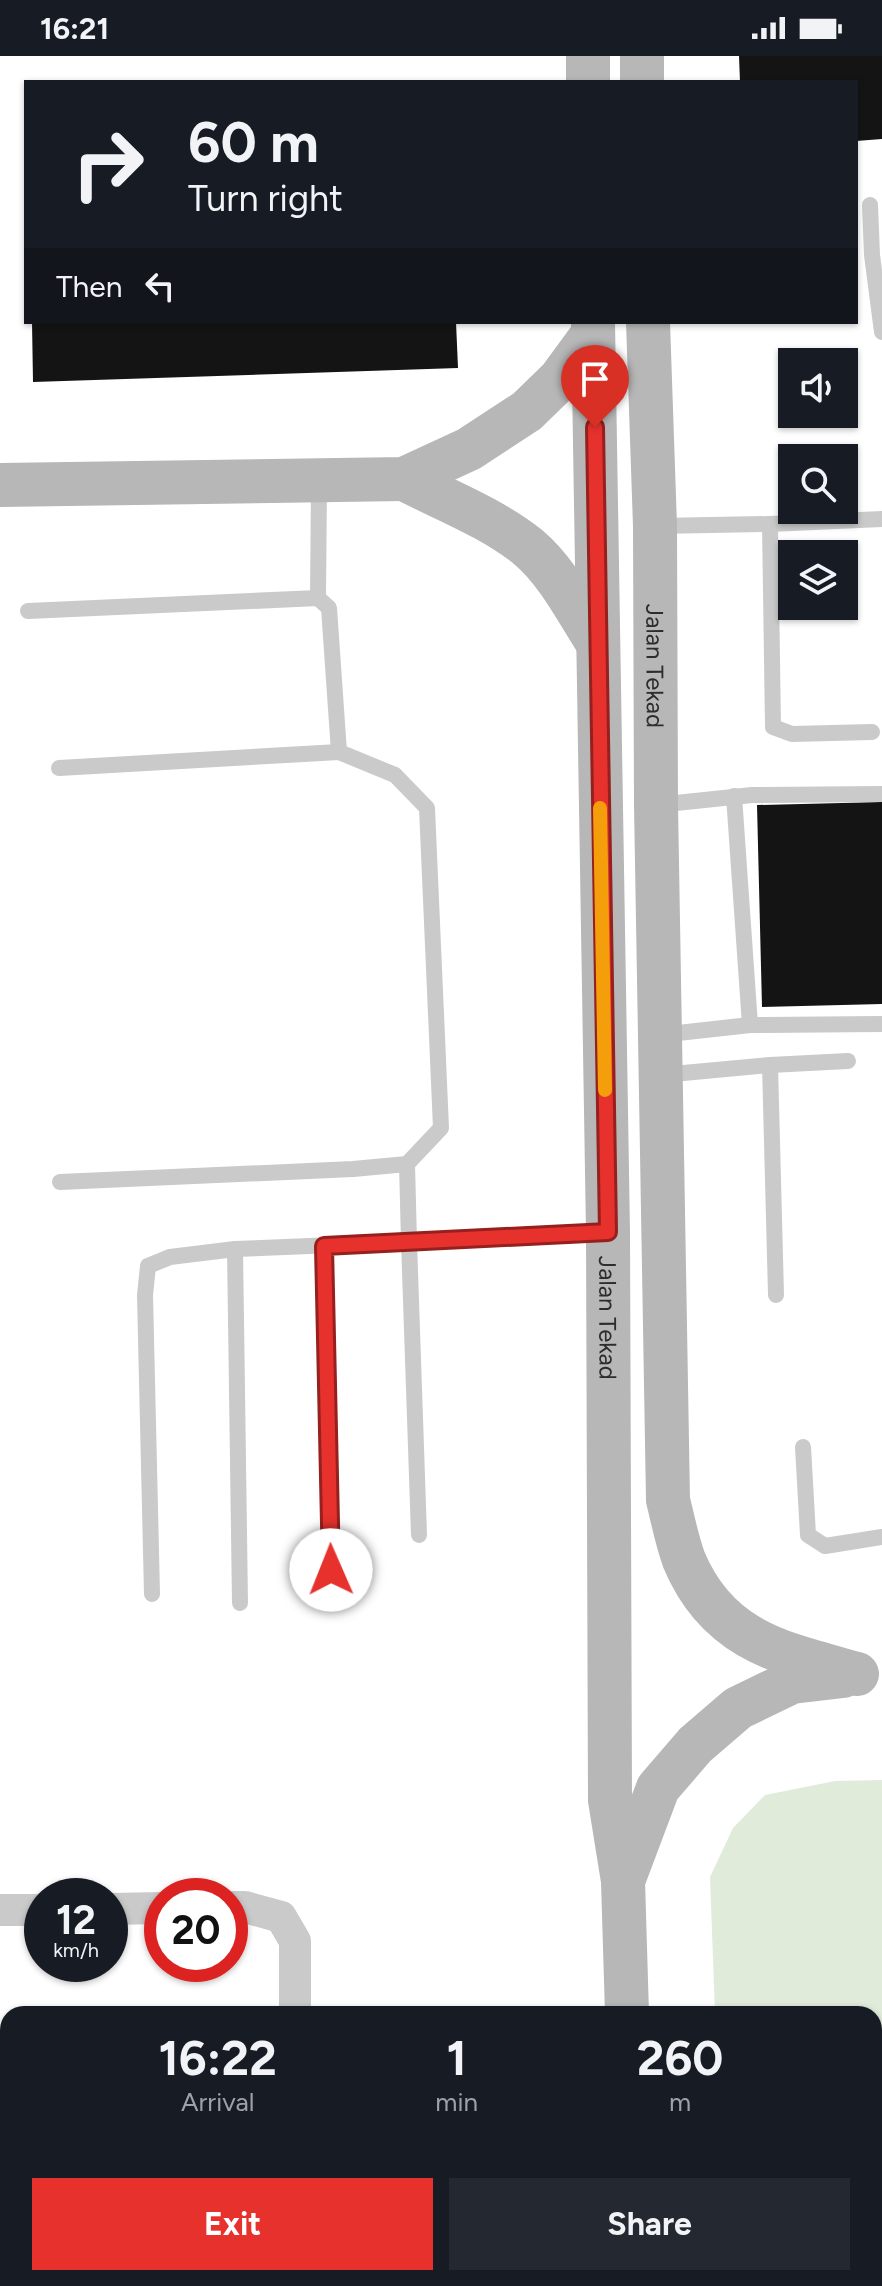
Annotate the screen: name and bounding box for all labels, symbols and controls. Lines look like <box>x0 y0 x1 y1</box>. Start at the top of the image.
text: 16:21 <box>40 10 109 47</box>
text: 60 m <box>188 109 319 176</box>
icon: right <box>56 112 160 216</box>
text: Turn right <box>188 177 343 220</box>
icon: left <box>138 264 182 308</box>
text: Then <box>56 268 122 305</box>
pin <box>561 345 629 427</box>
map controls <box>778 348 858 620</box>
button: sound <box>778 348 858 428</box>
icon: arrive <box>573 357 617 401</box>
button: search <box>778 444 858 524</box>
button: layers <box>778 540 858 620</box>
street label: Jalan Tekad <box>641 604 670 728</box>
street label: Jalan Tekad <box>594 1256 623 1380</box>
position arrow <box>289 1528 373 1612</box>
speed limit sign: 20 <box>144 1878 248 1982</box>
text: 12 <box>56 1896 96 1944</box>
text: km/h <box>53 1938 99 1962</box>
text: 16:22 <box>159 2029 277 2087</box>
text: 1 <box>447 2029 467 2087</box>
text: 260 <box>637 2029 723 2087</box>
text: Arrival <box>181 2086 254 2118</box>
text: min <box>435 2086 478 2118</box>
text: m <box>669 2086 691 2118</box>
button: Exit <box>32 2178 433 2270</box>
button: Share <box>449 2178 850 2270</box>

